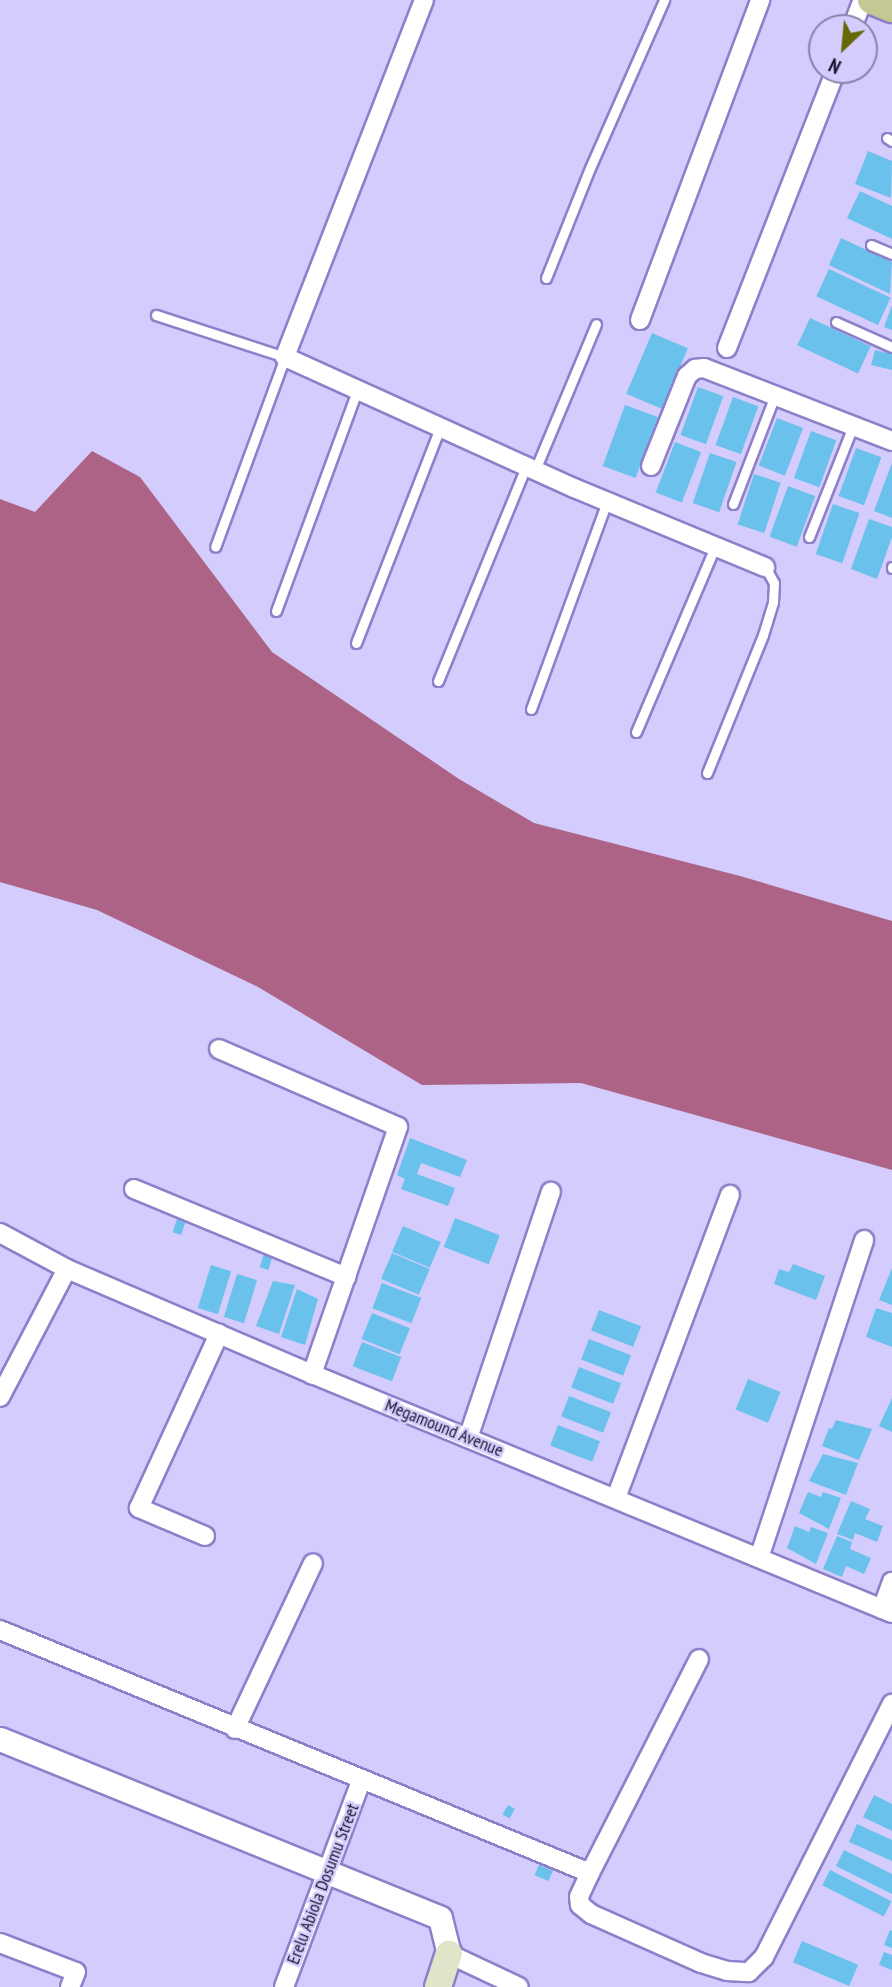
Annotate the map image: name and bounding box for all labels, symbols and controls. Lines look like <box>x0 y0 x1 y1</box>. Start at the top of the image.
north arrow <box>808 14 878 84</box>
text: N <box>825 53 845 79</box>
street label: Megamound Avenue <box>382 1394 506 1462</box>
street label: Erelu Abiola Dosumu Street <box>282 1800 364 1968</box>

